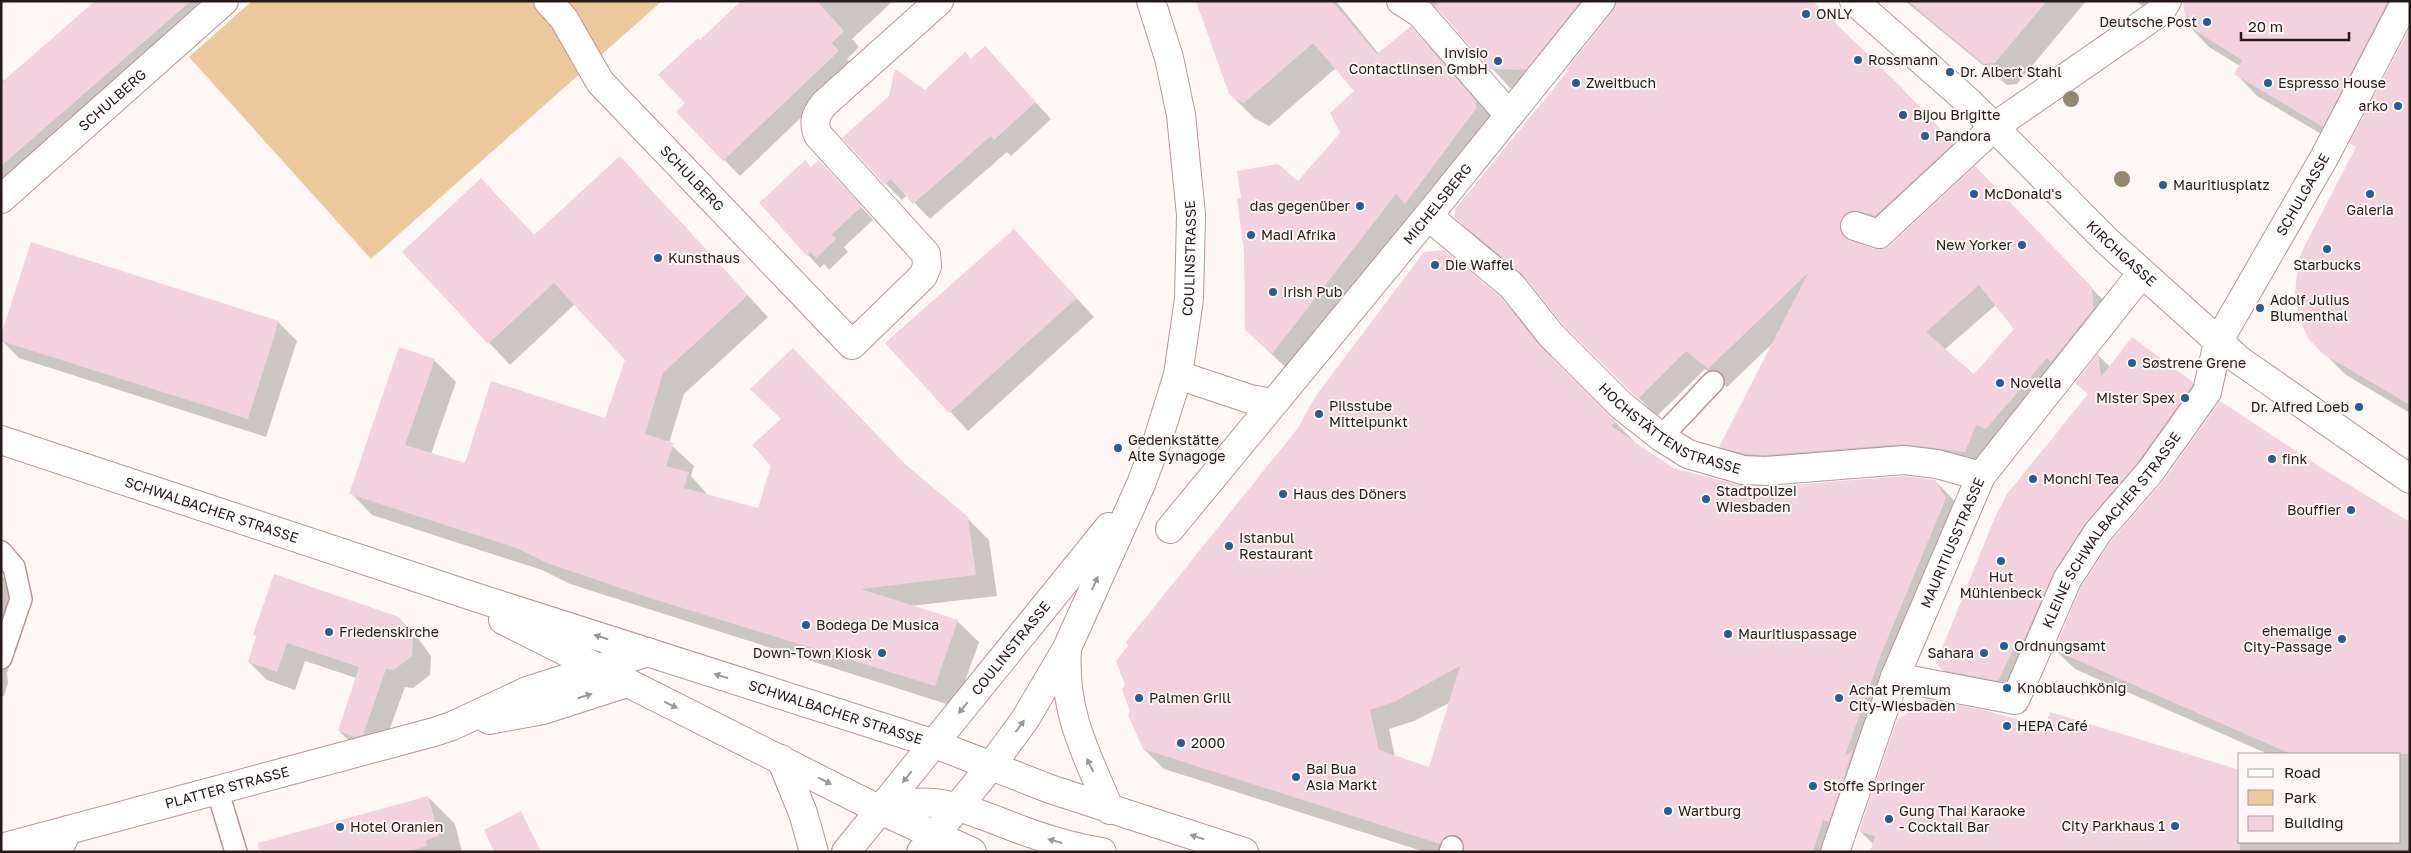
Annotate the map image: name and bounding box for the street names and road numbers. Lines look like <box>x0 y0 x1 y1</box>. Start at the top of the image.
street label: SCHULBERG <box>75 65 149 134</box>
street label: SCHULBERG <box>657 141 728 214</box>
street label: SCHULGASSE <box>2272 150 2333 238</box>
street label: MICHELSBERG <box>1399 160 1475 247</box>
street label: COULINSTRASSE <box>1178 200 1199 317</box>
street label: KIRCHGASSE <box>2083 217 2160 290</box>
street label: HOCHSTÄTTENSTRASSE <box>1596 379 1743 477</box>
street label: KLEINE SCHWALBACHER STRASSE <box>2038 428 2184 630</box>
street label: SCHWALBACHER STRASSE <box>123 473 301 546</box>
street label: MAURITIUSSTRASSE <box>1917 475 1987 610</box>
street label: COULINSTRASSE <box>967 598 1054 698</box>
street label: SCHWALBACHER STRASSE <box>747 676 925 748</box>
street label: PLATTER STRASSE <box>163 762 291 812</box>

